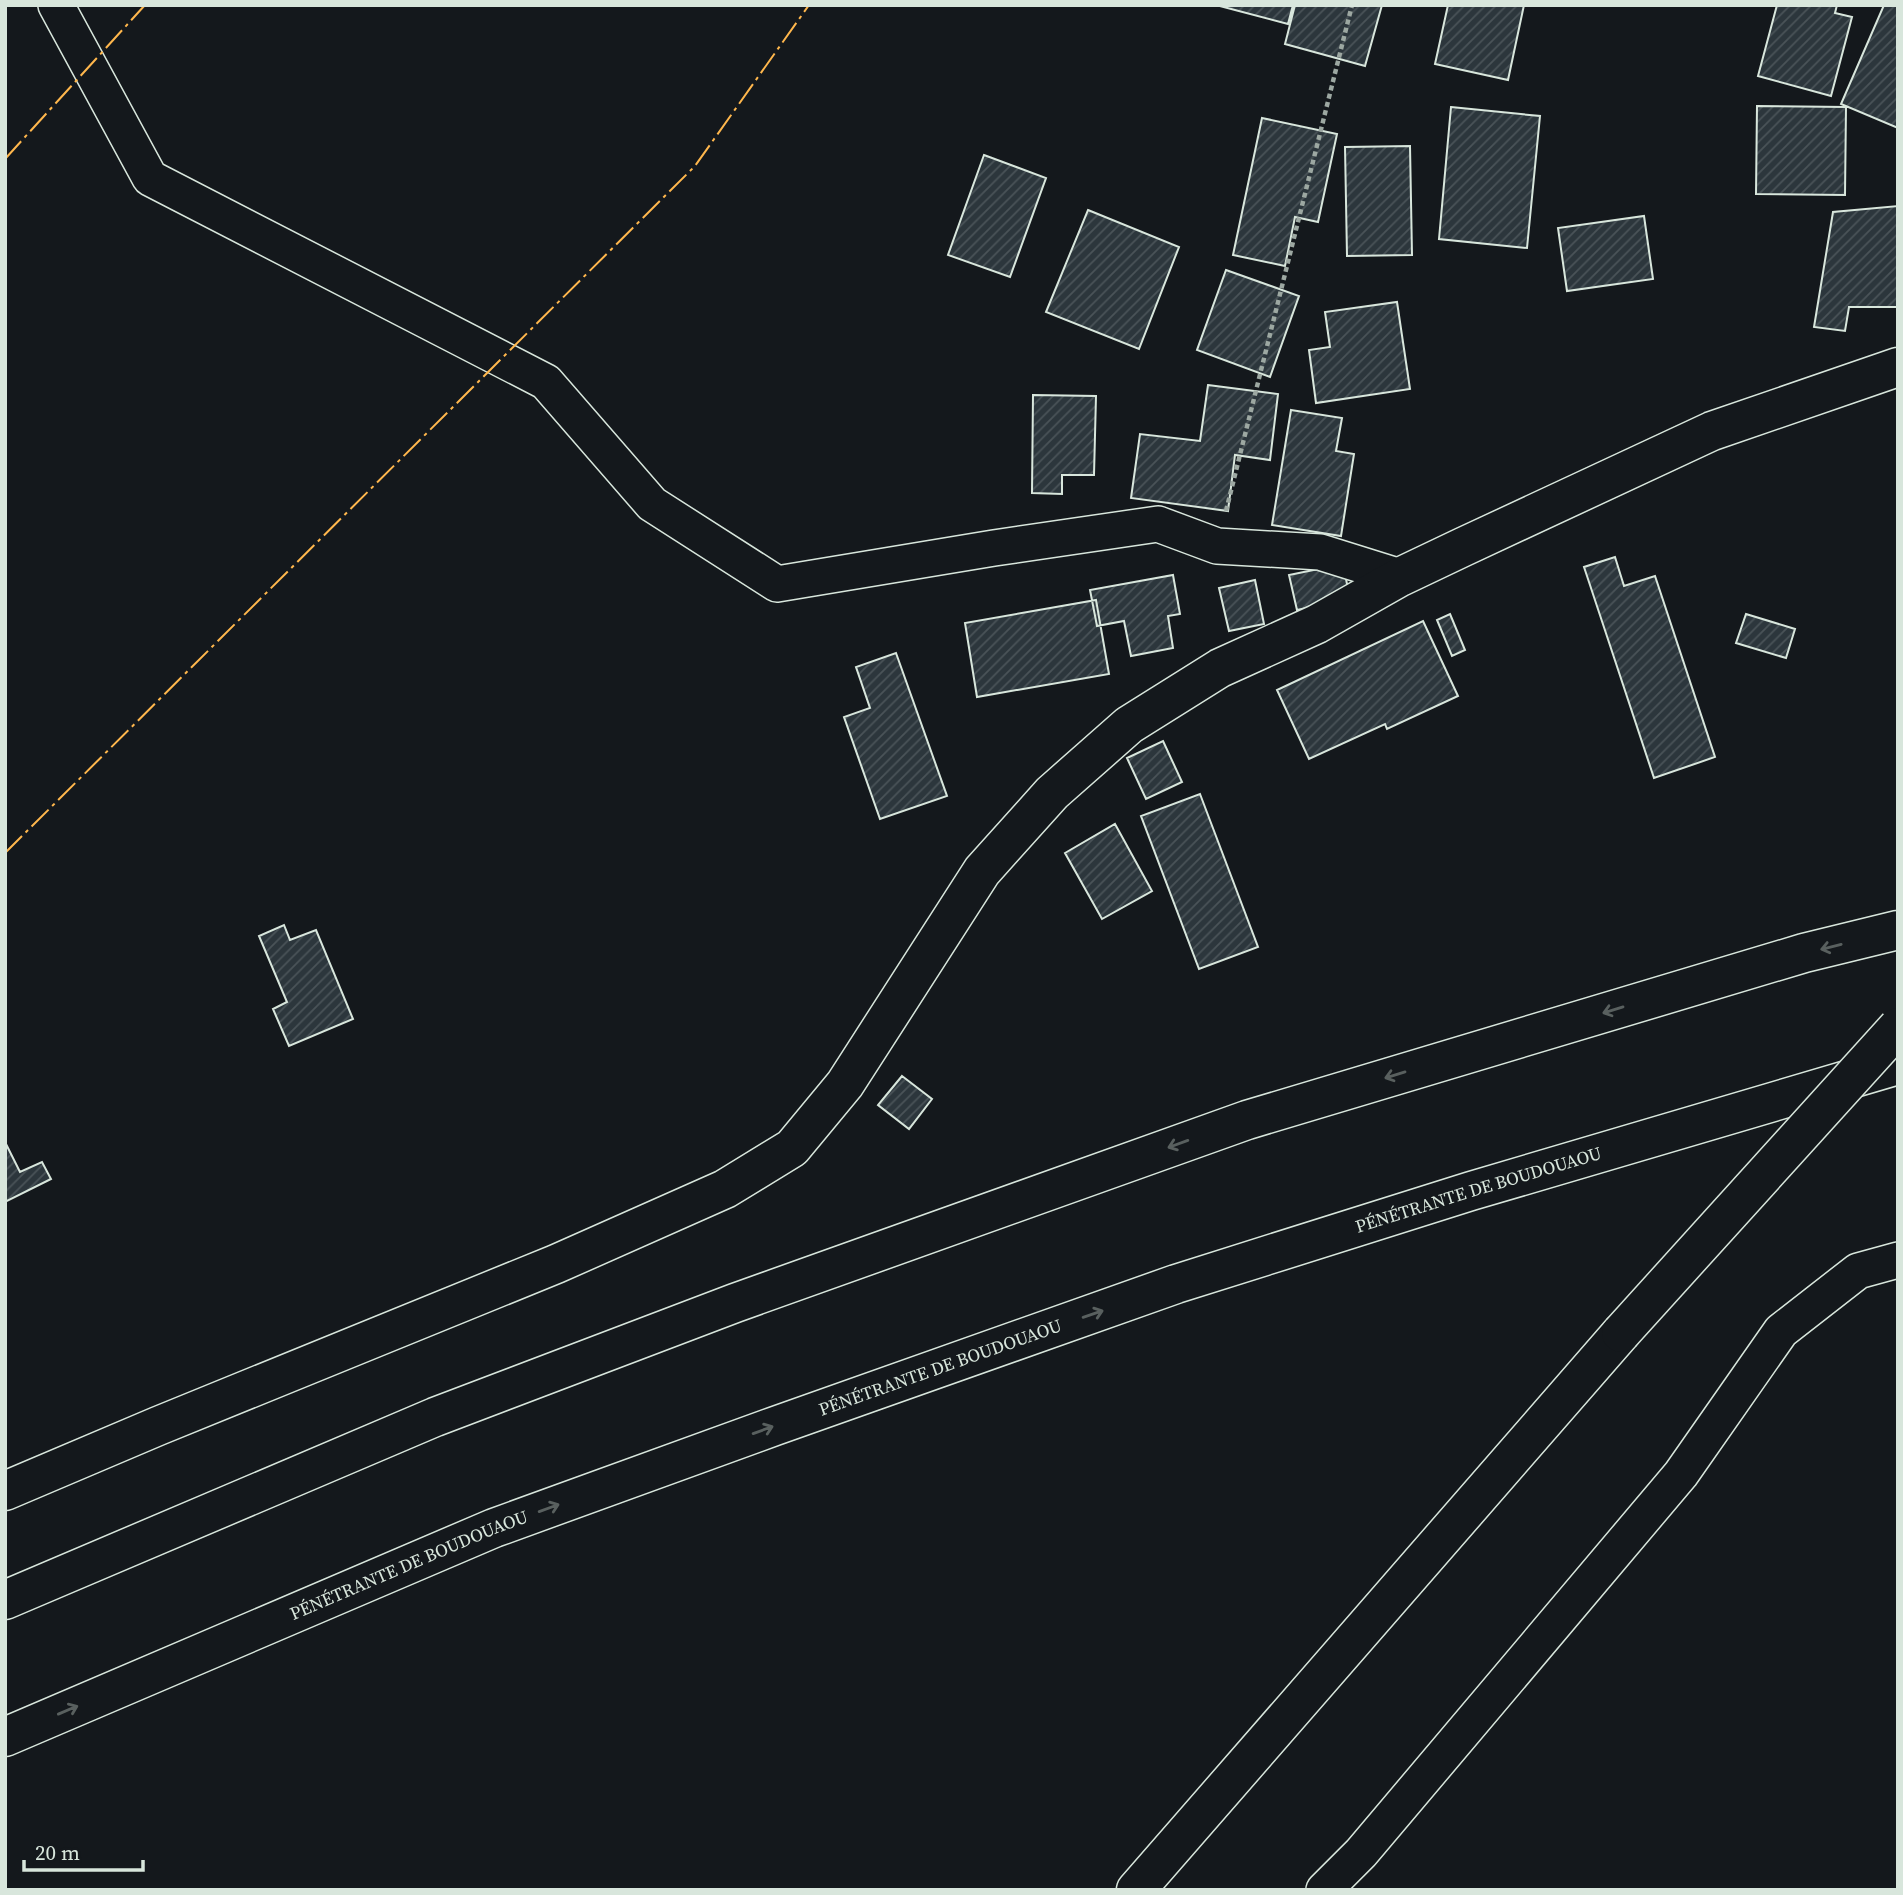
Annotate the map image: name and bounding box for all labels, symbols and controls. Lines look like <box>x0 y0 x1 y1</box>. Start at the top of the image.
one-way arrow <box>1821 941 1843 954</box>
one-way arrow <box>1602 1005 1624 1018</box>
one-way arrow <box>1384 1070 1406 1083</box>
one-way arrow <box>1168 1139 1190 1151</box>
street label: PÉNÉTRANTE DE BOUDOUAOU <box>1352 1140 1605 1239</box>
one-way arrow <box>1081 1307 1103 1319</box>
street label: PÉNÉTRANTE DE BOUDOUAOU <box>815 1312 1065 1422</box>
one-way arrow <box>751 1423 773 1435</box>
one-way arrow <box>537 1501 559 1514</box>
street label: PÉNÉTRANTE DE BOUDOUAOU <box>286 1504 531 1626</box>
one-way arrow <box>57 1702 78 1715</box>
scale bar <box>24 1828 144 1872</box>
text: 20 m <box>35 1838 80 1867</box>

